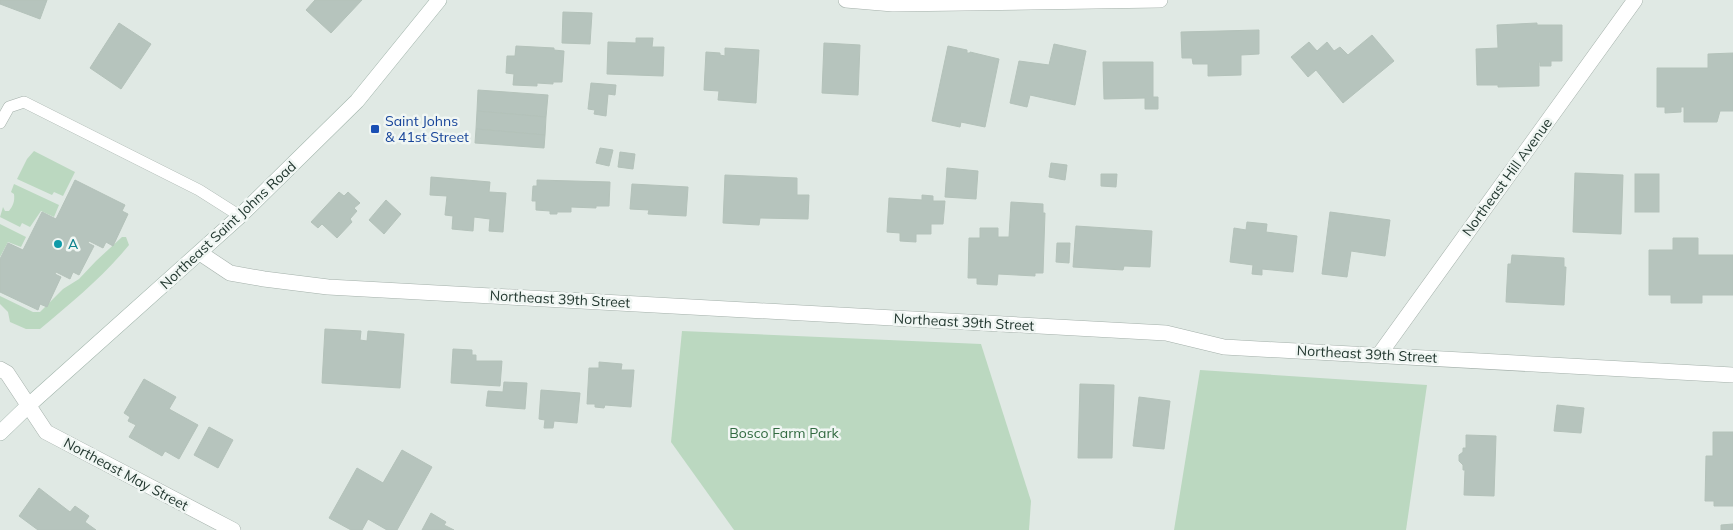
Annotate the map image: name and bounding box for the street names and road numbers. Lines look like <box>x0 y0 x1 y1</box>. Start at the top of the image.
street label: Northeast Hill Avenue <box>1458 114 1556 240</box>
street label: Northeast Saint Johns Road <box>156 157 300 293</box>
street label: Northeast 39th Street <box>489 286 631 312</box>
street label: Northeast 39th Street <box>893 309 1035 335</box>
street label: Northeast 39th Street <box>1296 341 1438 367</box>
street label: Northeast May Street <box>61 434 191 515</box>

